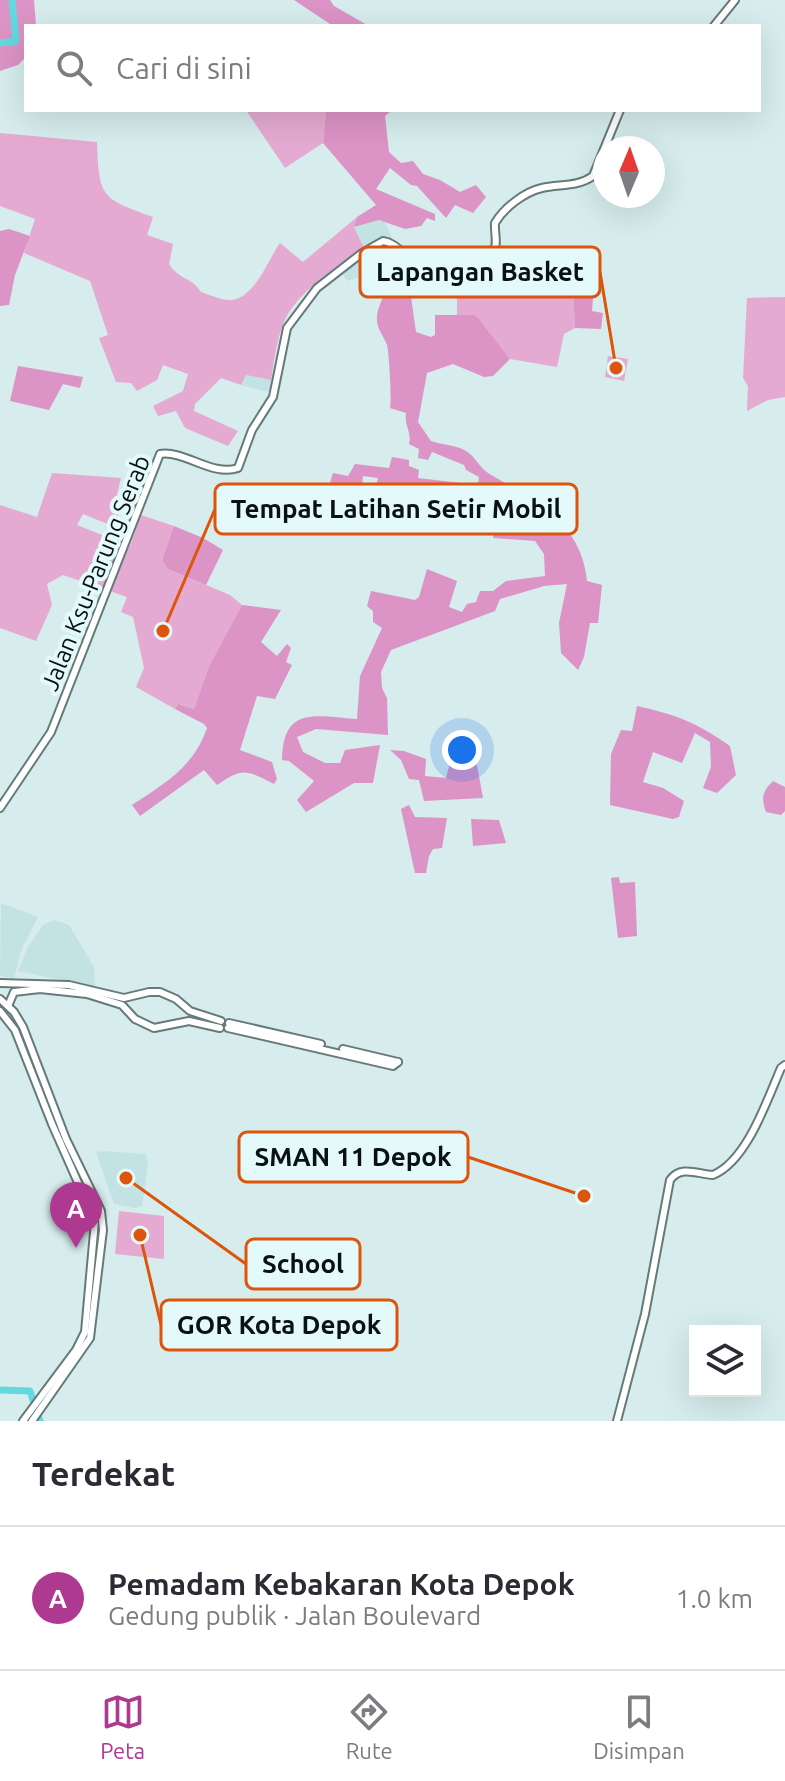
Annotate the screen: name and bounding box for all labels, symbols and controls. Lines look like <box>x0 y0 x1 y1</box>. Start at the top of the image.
search box <box>24 24 761 112</box>
icon: search <box>52 46 96 90</box>
text: Cari di sini <box>116 51 252 85</box>
north arrow <box>593 136 665 208</box>
callout: Lapangan Basket <box>360 247 600 297</box>
text: Lapangan Basket <box>376 257 584 286</box>
street label: Jalan Ksu-Parung Serab <box>36 451 155 694</box>
callout: Tempat Latihan Setir Mobil <box>215 484 577 534</box>
text: Tempat Latihan Setir Mobil <box>231 494 561 523</box>
your location <box>442 730 482 770</box>
callout: SMAN 11 Depok <box>239 1132 468 1182</box>
text: SMAN 11 Depok <box>255 1142 452 1171</box>
pin: A <box>50 1182 102 1248</box>
callout: School <box>246 1239 360 1289</box>
text: School <box>262 1249 344 1278</box>
callout: GOR Kota Depok <box>161 1300 397 1350</box>
text: GOR Kota Depok <box>177 1310 382 1339</box>
map controls <box>689 1325 761 1397</box>
button: layers <box>689 1325 761 1397</box>
text: Terdekat <box>32 1454 175 1492</box>
text: Pemadam Kebakaran Kota Depok <box>108 1567 574 1601</box>
text: A <box>49 1584 67 1613</box>
text: 1.0 km <box>676 1584 753 1613</box>
text: Gedung publik · Jalan Boulevard <box>108 1601 481 1630</box>
tab: Peta <box>100 1690 145 1763</box>
tab: Rute <box>346 1690 393 1763</box>
tab: Disimpan <box>593 1690 685 1763</box>

